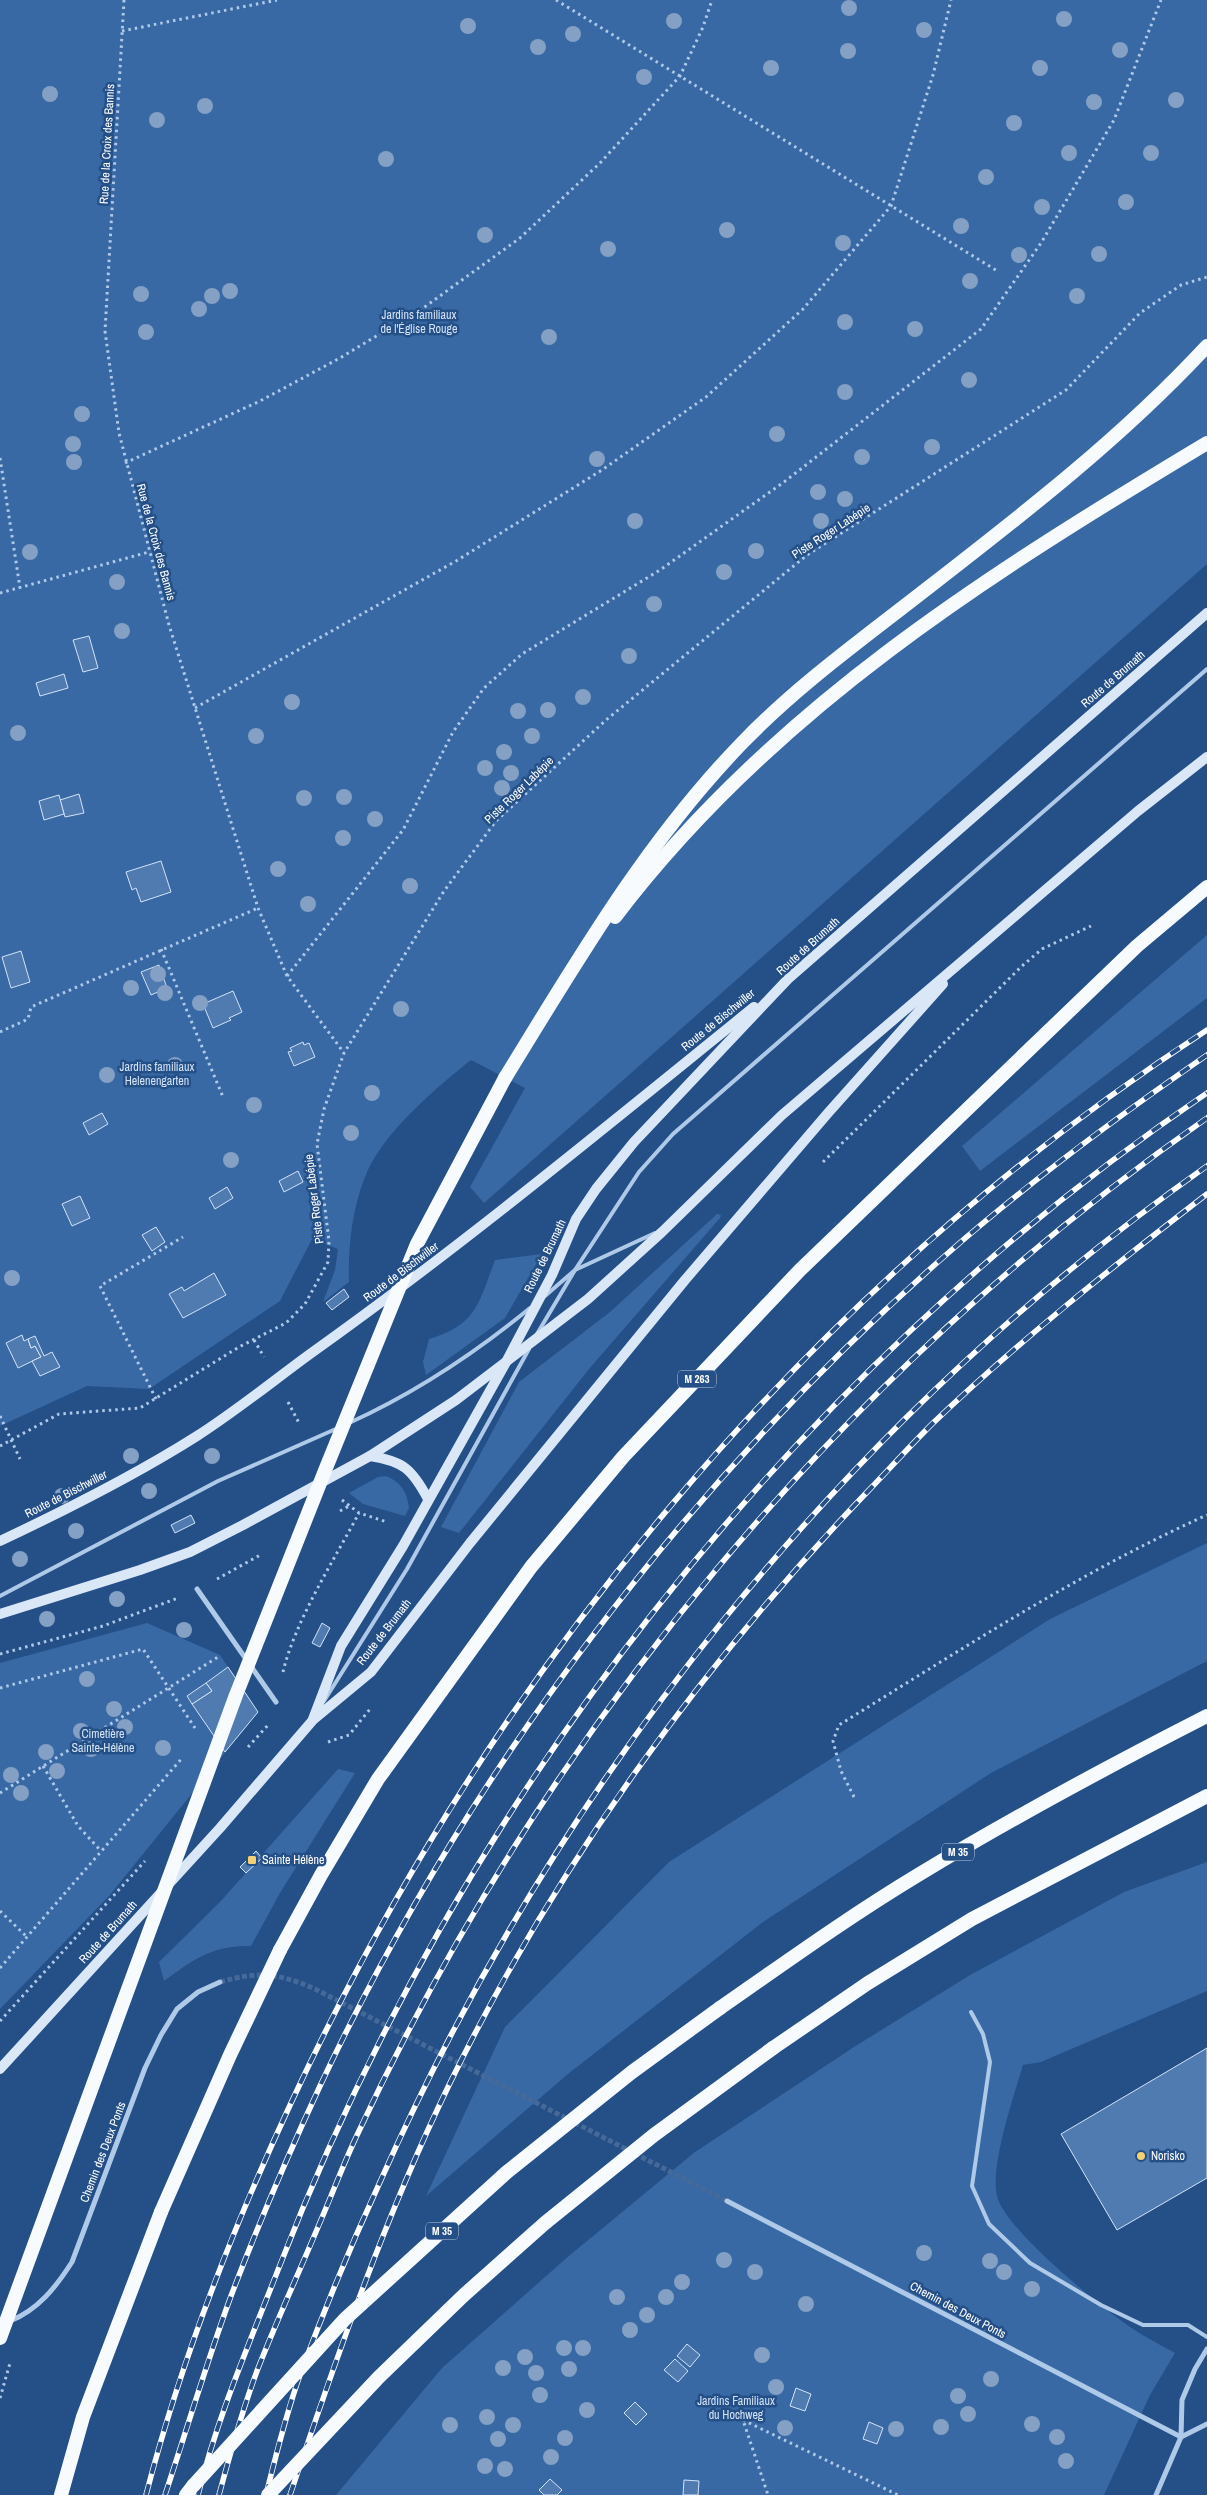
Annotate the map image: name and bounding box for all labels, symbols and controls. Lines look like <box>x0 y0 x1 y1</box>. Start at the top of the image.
street label: Rue de la Croix des Bannis <box>96 83 118 205</box>
park label: Jardins familiaux de l'Église Rouge <box>381 307 457 337</box>
street label: Rue de la Croix des Bannis <box>133 482 179 602</box>
street label: Piste Roger Labépie <box>789 500 873 562</box>
street label: Route de Brumath <box>1078 647 1148 711</box>
street label: Piste Roger Labépie <box>481 753 557 827</box>
street label: Route de Brumath <box>773 913 843 979</box>
street label: Route de Bischwiller <box>678 985 759 1055</box>
park label: Jardins familiaux Helenengarten <box>120 1059 195 1089</box>
street label: Piste Roger Labépie <box>301 1153 327 1245</box>
street label: Route de Brumath <box>520 1217 570 1295</box>
street label: Route de Bischwiller <box>360 1238 442 1306</box>
road number: M 263 <box>678 1370 716 1388</box>
street label: Route de Bischwiller <box>22 1466 110 1522</box>
street label: Route de Brumath <box>353 1596 415 1668</box>
park label: Cimetière Sainte-Hélène <box>72 1726 134 1756</box>
road number: M 35 <box>942 1844 974 1860</box>
place label: Sainte Hélène <box>262 1852 324 1868</box>
marker: Sainte Hélène <box>246 1854 258 1866</box>
street label: Route de Brumath <box>75 1897 141 1967</box>
street label: Chemin des Deux Ponts <box>76 2099 130 2205</box>
place label: Norisko <box>1151 2148 1185 2164</box>
marker: Norisko <box>1135 2150 1147 2162</box>
road number: M 35 <box>426 2222 458 2240</box>
street label: Chemin des Deux Ponts <box>907 2278 1009 2342</box>
park label: Jardins Familiaux du Hochweg <box>697 2393 775 2423</box>

